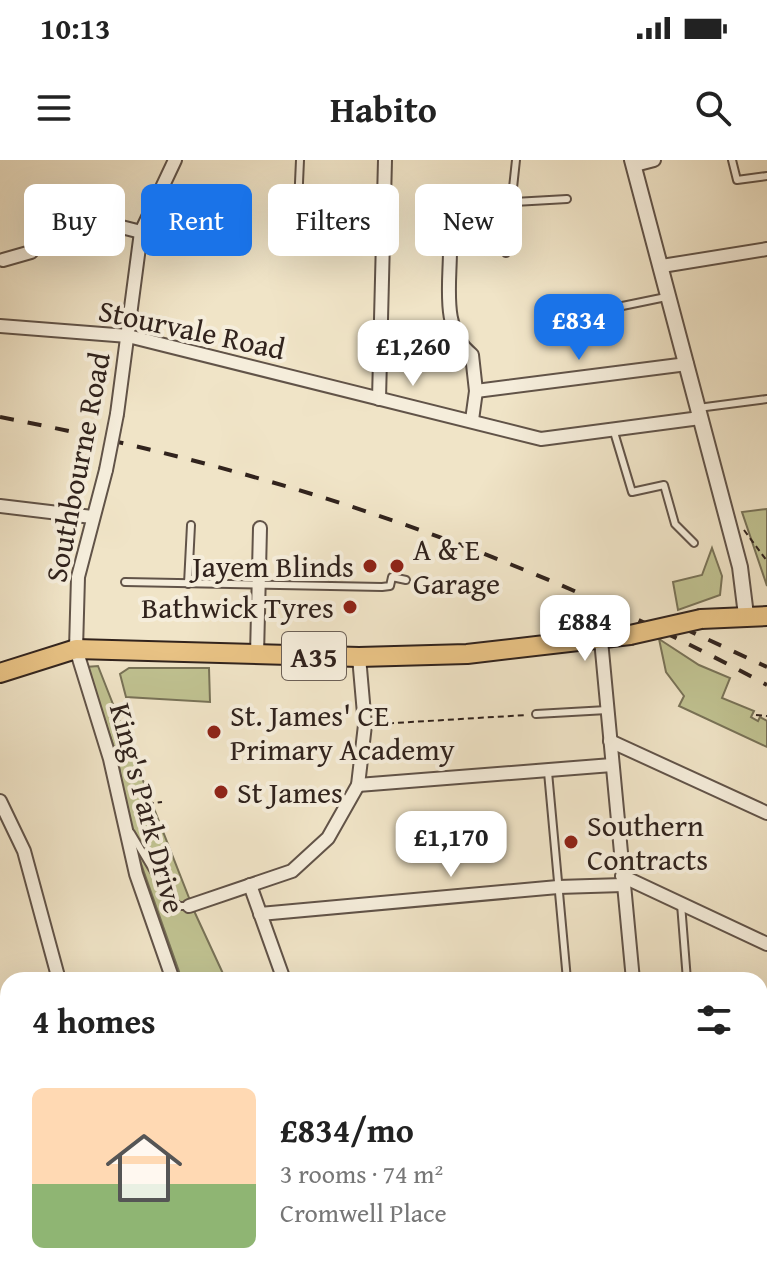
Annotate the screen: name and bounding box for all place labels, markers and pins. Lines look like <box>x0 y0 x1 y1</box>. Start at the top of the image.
pin: £834 <box>532 294 626 362</box>
pin: £1,260 <box>348 320 478 388</box>
place label: A & E Garage <box>413 527 500 605</box>
place label: Jayem Blinds <box>188 544 354 588</box>
marker: Jayem Blinds <box>361 557 379 575</box>
marker: A & E Garage <box>388 557 406 575</box>
place label: Bathwick Tyres <box>141 585 334 629</box>
pin: £884 <box>538 595 632 663</box>
marker: Bathwick Tyres <box>341 598 359 616</box>
place label: St. James' CE Primary Academy <box>230 693 455 771</box>
marker: St. James' CE Primary Academy <box>205 723 223 741</box>
place label: St James <box>237 770 343 814</box>
marker: St James <box>212 783 230 801</box>
place label: Southern Contracts <box>587 803 708 881</box>
pin: £1,170 <box>386 811 516 879</box>
marker: Southern Contracts <box>562 833 580 851</box>

